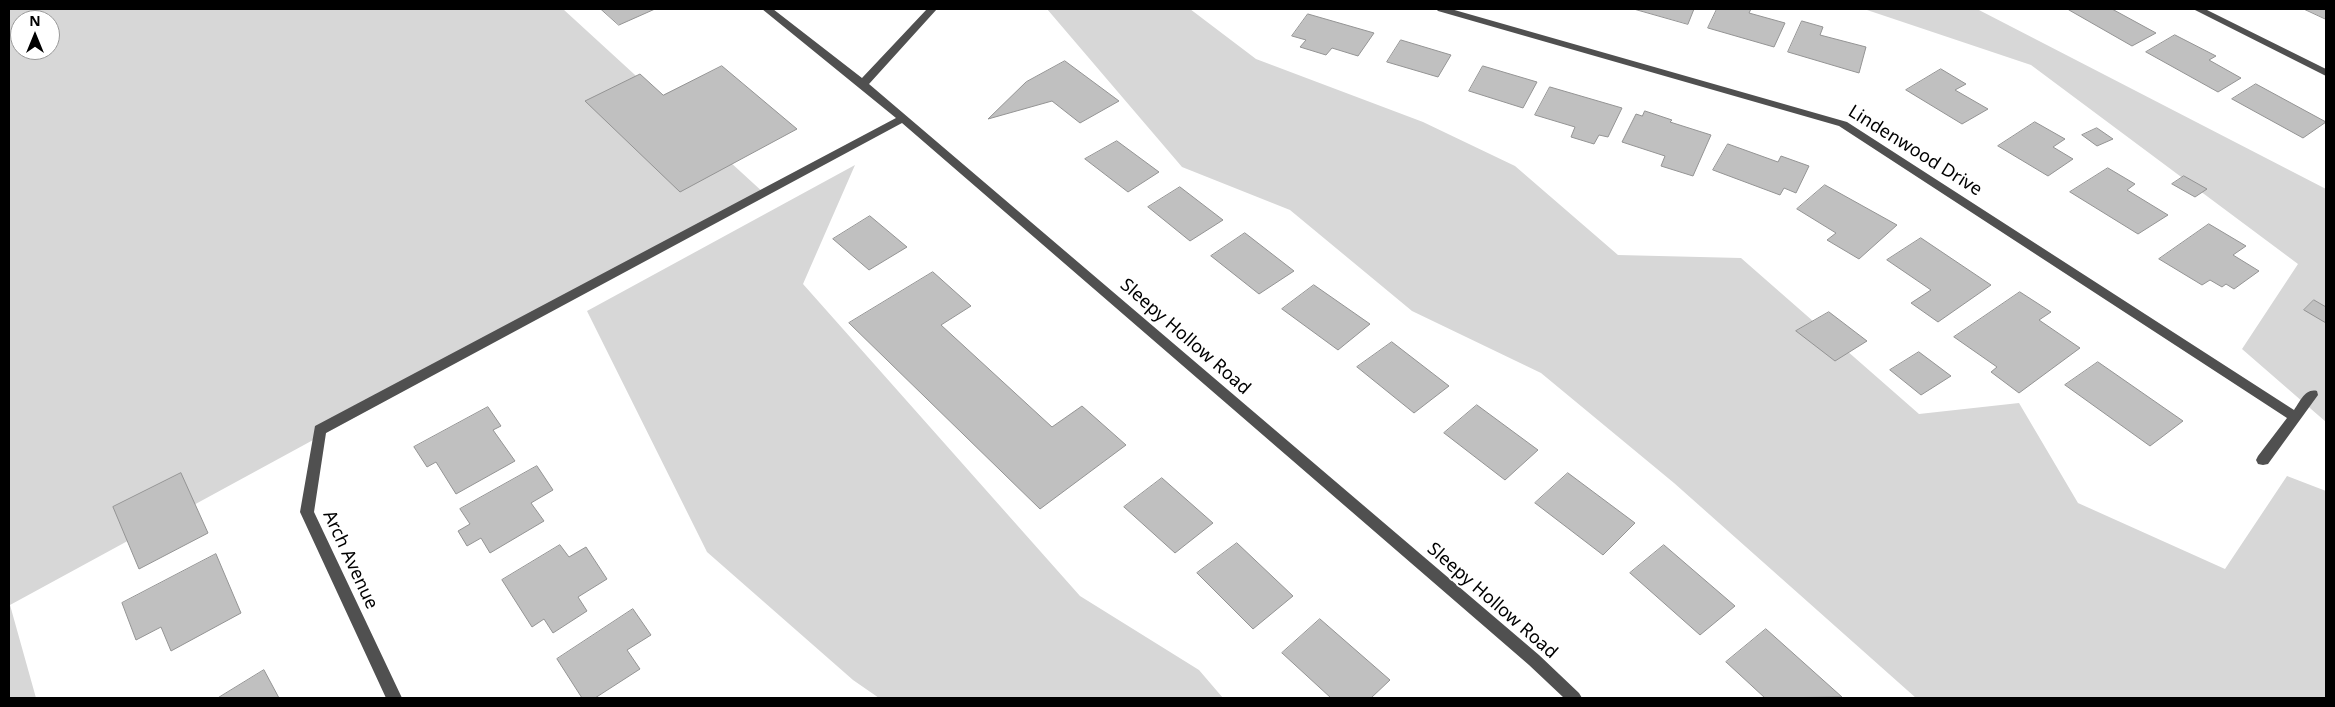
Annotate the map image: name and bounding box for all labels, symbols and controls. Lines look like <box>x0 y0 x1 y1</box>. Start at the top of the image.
north arrow <box>10 10 60 60</box>
text: N <box>29 11 41 30</box>
street label: Lindenwood Drive <box>1844 101 1986 201</box>
street label: Sleepy Hollow Road <box>1115 275 1255 399</box>
street label: Arch Avenue <box>318 507 382 613</box>
street label: Sleepy Hollow Road <box>1422 539 1562 663</box>

